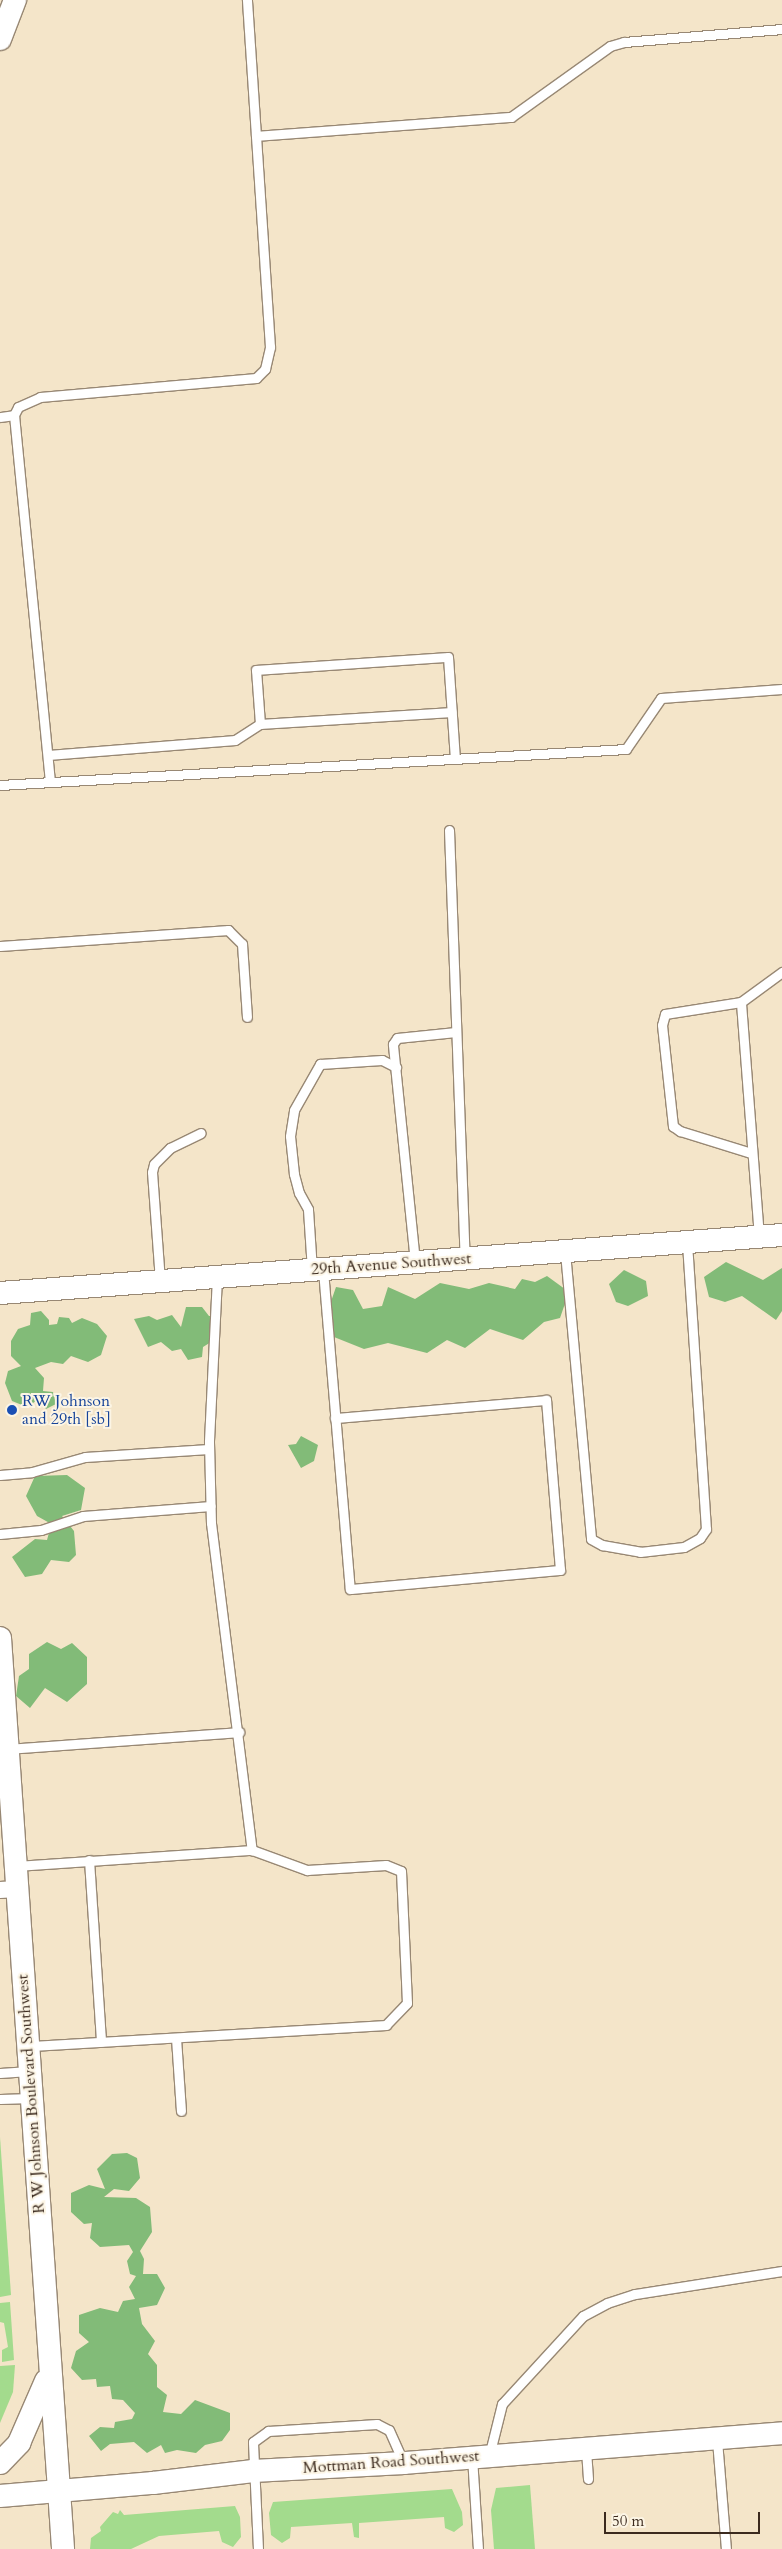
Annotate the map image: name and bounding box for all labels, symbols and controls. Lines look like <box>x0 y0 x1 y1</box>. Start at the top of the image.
street label: 29th Avenue Southwest <box>310 1249 472 1279</box>
place label: RW Johnson and 29th [sb] <box>22 1391 111 1429</box>
marker: RW Johnson and 29th [sb] <box>6 1404 18 1416</box>
street label: R W Johnson Boulevard Southwest <box>13 1974 49 2214</box>
street label: Mottman Road Southwest <box>302 2446 480 2478</box>
scale bar <box>607 2502 763 2534</box>
text: 50 m <box>612 2511 644 2531</box>

